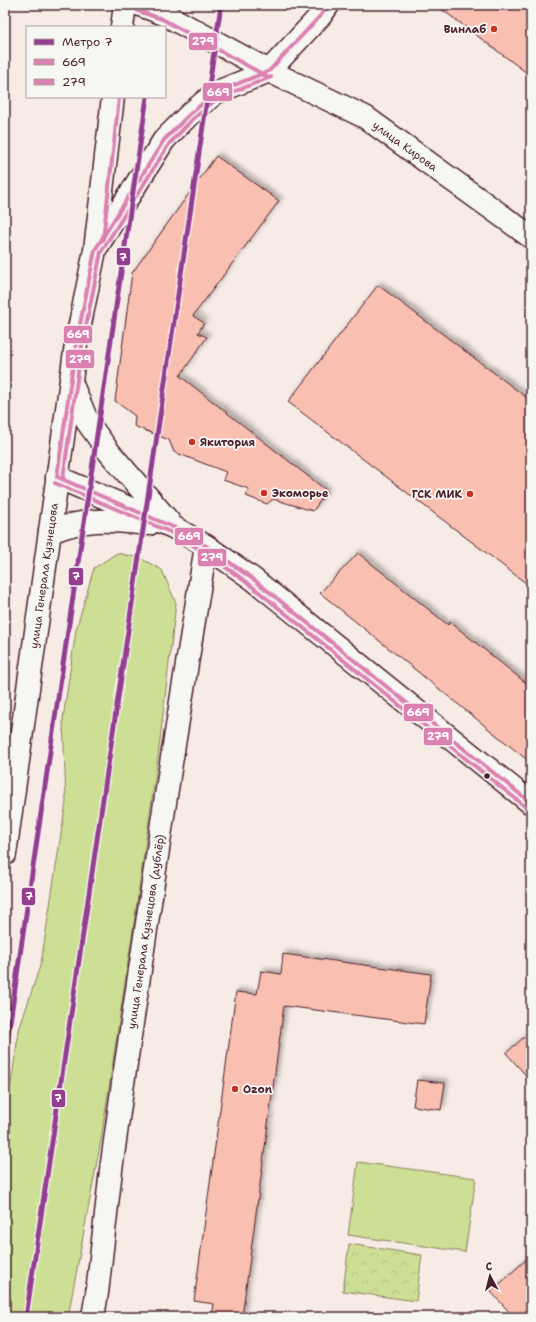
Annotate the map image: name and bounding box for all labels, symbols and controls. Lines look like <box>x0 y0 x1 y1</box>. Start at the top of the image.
place label: Винлаб <box>444 22 486 37</box>
marker: Винлаб <box>489 24 499 34</box>
legend <box>26 26 166 98</box>
line badge: 279 <box>188 32 218 51</box>
text: Метро 7 <box>62 34 113 50</box>
text: 279 <box>192 34 215 49</box>
text: 669 <box>62 54 86 70</box>
text: 279 <box>62 74 86 90</box>
line badge: 669 <box>202 82 233 102</box>
text: 669 <box>207 85 230 100</box>
street label: улица Кирова <box>369 118 440 175</box>
line badge: 7 <box>116 247 131 266</box>
text: 7 <box>119 250 127 265</box>
line badge: 669 <box>63 325 93 344</box>
text: 669 <box>67 327 90 342</box>
line badge: 279 <box>65 349 95 369</box>
text: 279 <box>69 352 92 367</box>
place label: Якитория <box>200 435 256 450</box>
marker: Якитория <box>187 437 197 447</box>
place label: Экоморье <box>272 486 329 501</box>
place label: ГСК МИК <box>412 487 462 502</box>
marker: Экоморье <box>259 488 269 498</box>
marker: ГСК МИК <box>465 489 475 499</box>
street label: улица Генерала Кузнецова <box>27 502 62 650</box>
line badge: 669 <box>174 527 204 546</box>
text: 669 <box>178 529 201 544</box>
line badge: 279 <box>197 548 227 567</box>
text: 279 <box>201 550 224 565</box>
line badge: 7 <box>68 567 84 586</box>
text: 7 <box>72 569 80 584</box>
line badge: 669 <box>403 703 434 722</box>
text: 669 <box>407 705 430 720</box>
line badge: 279 <box>423 727 453 746</box>
text: 279 <box>427 729 450 744</box>
unlabelled marker <box>482 771 492 781</box>
street label: улица Генерала Кузнецова (дублёр) <box>124 833 168 1030</box>
line badge: 7 <box>21 887 36 906</box>
text: 7 <box>25 889 33 904</box>
place label: Ozon <box>243 1082 273 1097</box>
marker: Ozon <box>230 1084 240 1094</box>
line badge: 7 <box>51 1089 66 1108</box>
text: 7 <box>54 1091 62 1106</box>
north arrow <box>470 1256 510 1296</box>
text: С <box>485 1259 493 1274</box>

